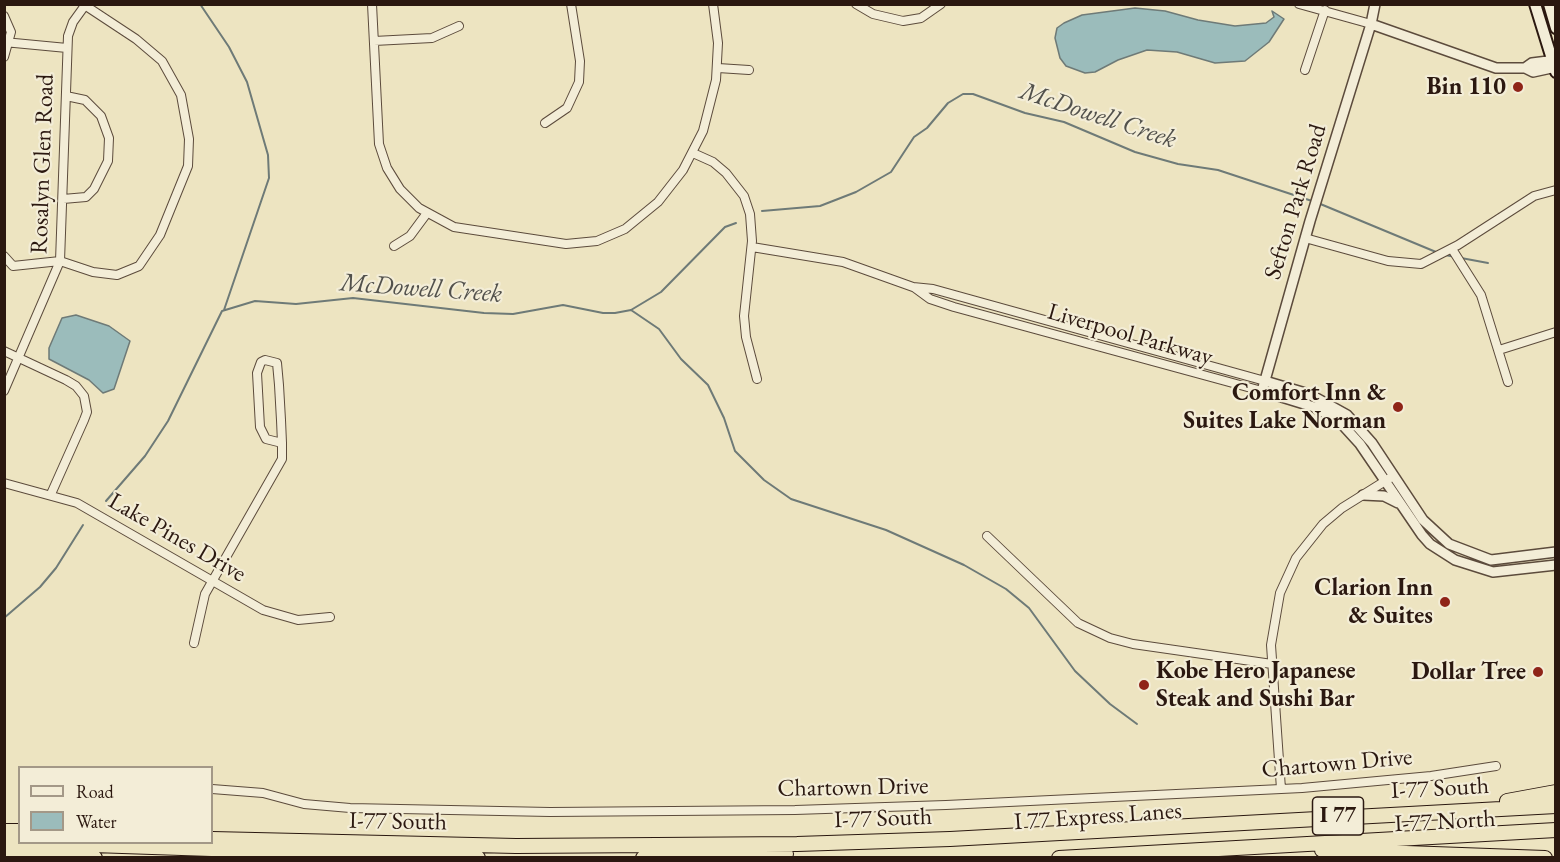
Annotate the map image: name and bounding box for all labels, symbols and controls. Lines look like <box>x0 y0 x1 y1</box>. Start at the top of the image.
street label: Rosalyn Glen Road <box>25 73 61 255</box>
place label: Bin 110 <box>1427 73 1506 101</box>
water label: McDowell Creek <box>1016 76 1180 156</box>
marker: Bin 110 <box>1511 80 1525 94</box>
street label: Sefton Park Road <box>1259 121 1333 283</box>
water label: McDowell Creek <box>339 268 503 310</box>
street label: Liverpool Parkway <box>1044 298 1216 372</box>
place label: Comfort Inn & Suites Lake Norman <box>1183 379 1386 435</box>
marker: Comfort Inn & Suites Lake Norman <box>1391 400 1405 414</box>
street label: Lake Pines Drive <box>103 487 251 589</box>
place label: Clarion Inn & Suites <box>1314 574 1433 630</box>
marker: Clarion Inn & Suites <box>1438 595 1452 609</box>
place label: Kobe Hero Japanese Steak and Sushi Bar <box>1156 657 1356 713</box>
place label: Dollar Tree <box>1411 658 1526 686</box>
marker: Dollar Tree <box>1531 665 1545 679</box>
marker: Kobe Hero Japanese Steak and Sushi Bar <box>1137 678 1151 692</box>
street label: Chartown Drive <box>1260 743 1414 785</box>
legend <box>18 766 213 844</box>
street label: Chartown Drive <box>777 772 929 804</box>
street label: I-77 South <box>1390 772 1490 806</box>
text: Road <box>76 780 114 803</box>
street label: I 77 Express Lanes <box>1013 797 1183 837</box>
road number: I 77 <box>1312 797 1364 835</box>
street label: I-77 South <box>833 803 933 835</box>
street label: I-77 North <box>1394 805 1496 839</box>
street label: I-77 South <box>349 807 447 837</box>
text: Water <box>76 810 117 833</box>

